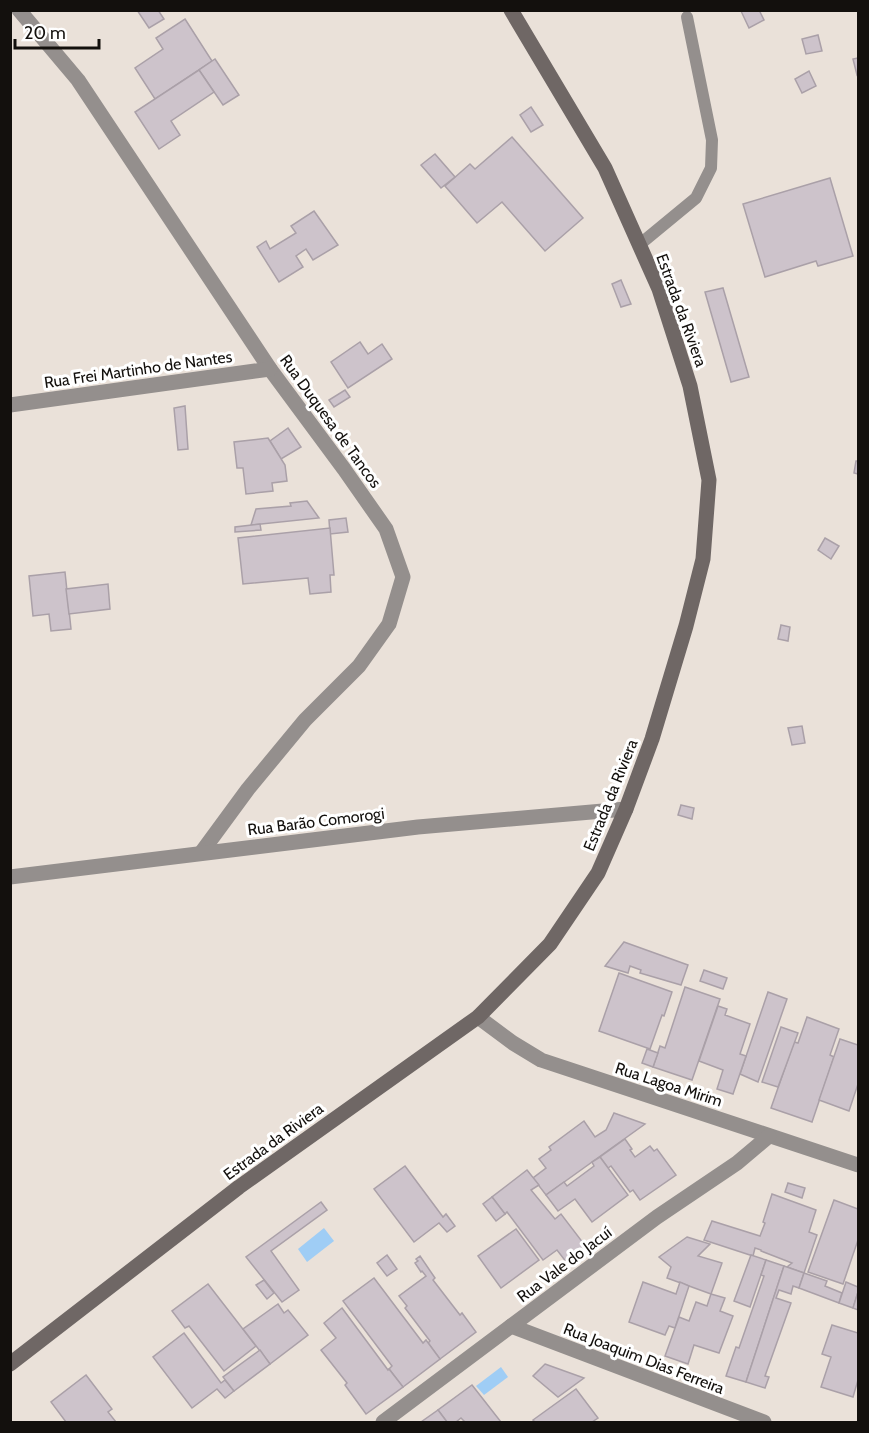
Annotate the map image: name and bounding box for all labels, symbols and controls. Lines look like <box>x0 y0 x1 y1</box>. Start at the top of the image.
scale bar <box>15 12 99 50</box>
text: 20 m <box>24 22 66 44</box>
street label: Estrada da Riviera <box>652 251 711 370</box>
street label: Rua Frei Martinho de Nantes <box>43 347 234 392</box>
street label: Rua Duquesa de Tancos <box>276 351 385 492</box>
street label: Estrada da Riviera <box>579 736 642 854</box>
street label: Rua Barão Comorogi <box>246 804 386 839</box>
street label: Rua Lagoa Mirim <box>613 1058 725 1111</box>
street label: Estrada da Riviera <box>220 1099 327 1184</box>
street label: Rua Vale do Jacuí <box>513 1222 616 1306</box>
street label: Rua Joaquim Dias Ferreira <box>561 1319 727 1398</box>

